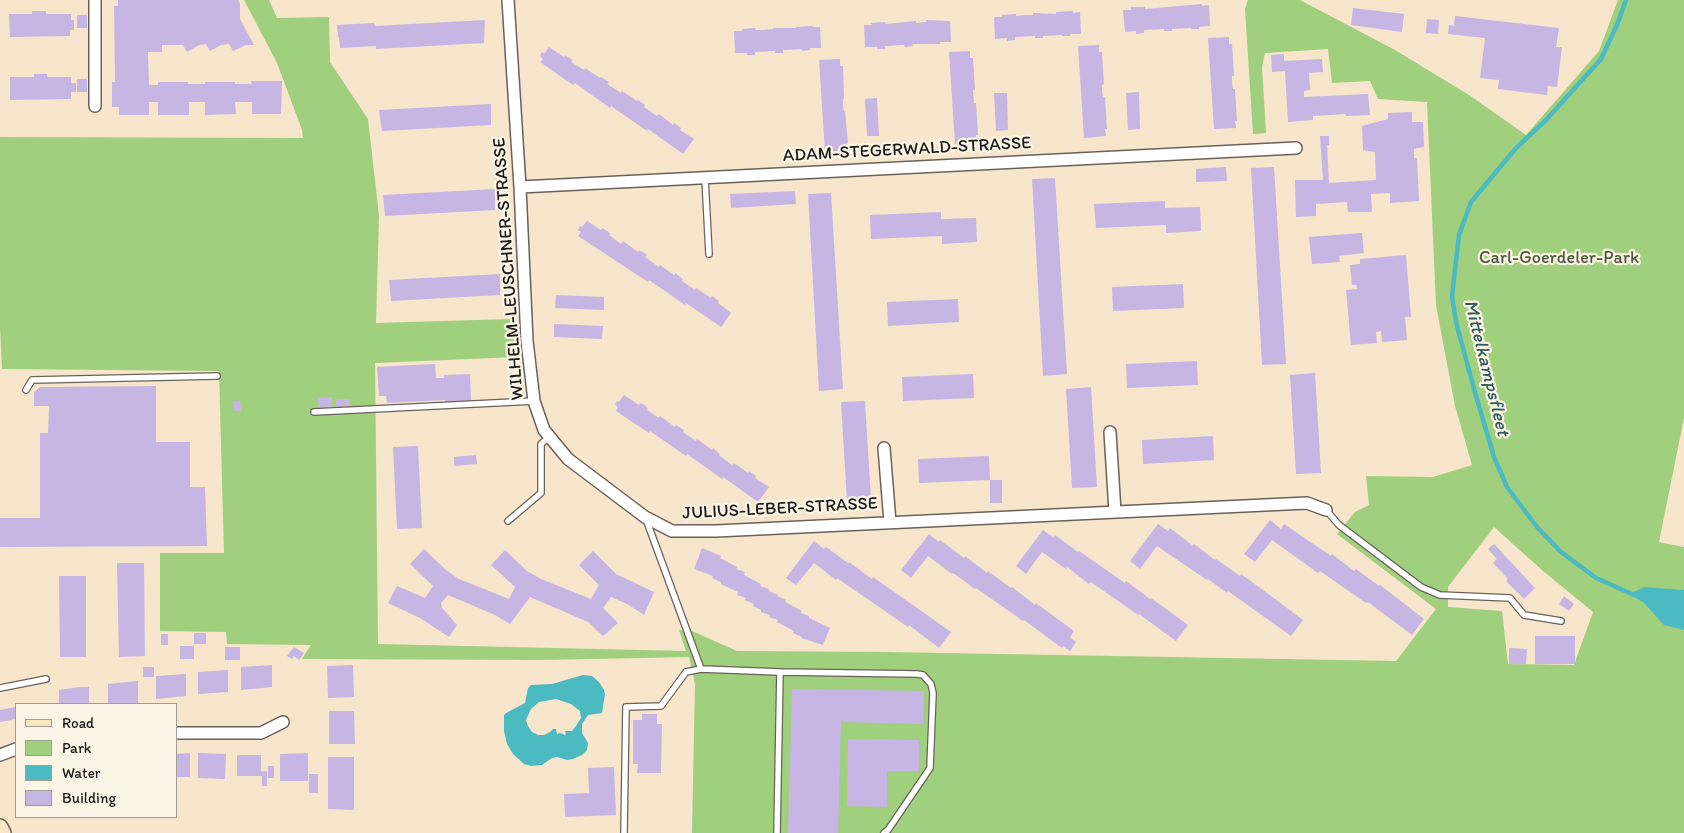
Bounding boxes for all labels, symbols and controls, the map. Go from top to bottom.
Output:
street label: ADAM-STEGERWALD-STRASSE [782,133,1032,167]
street label: WILHELM-LEUSCHNER-STRASSE [489,137,529,401]
park label: Carl-Goerdeler-Park [1479,247,1639,269]
water label: Mittelkampsfleet [1458,298,1514,438]
street label: JULIUS-LEBER-STRASSE [682,493,878,525]
legend [15,703,178,818]
text: Road [62,714,94,732]
text: Park [62,739,92,757]
text: Water [62,764,100,782]
text: Building [62,789,116,807]

